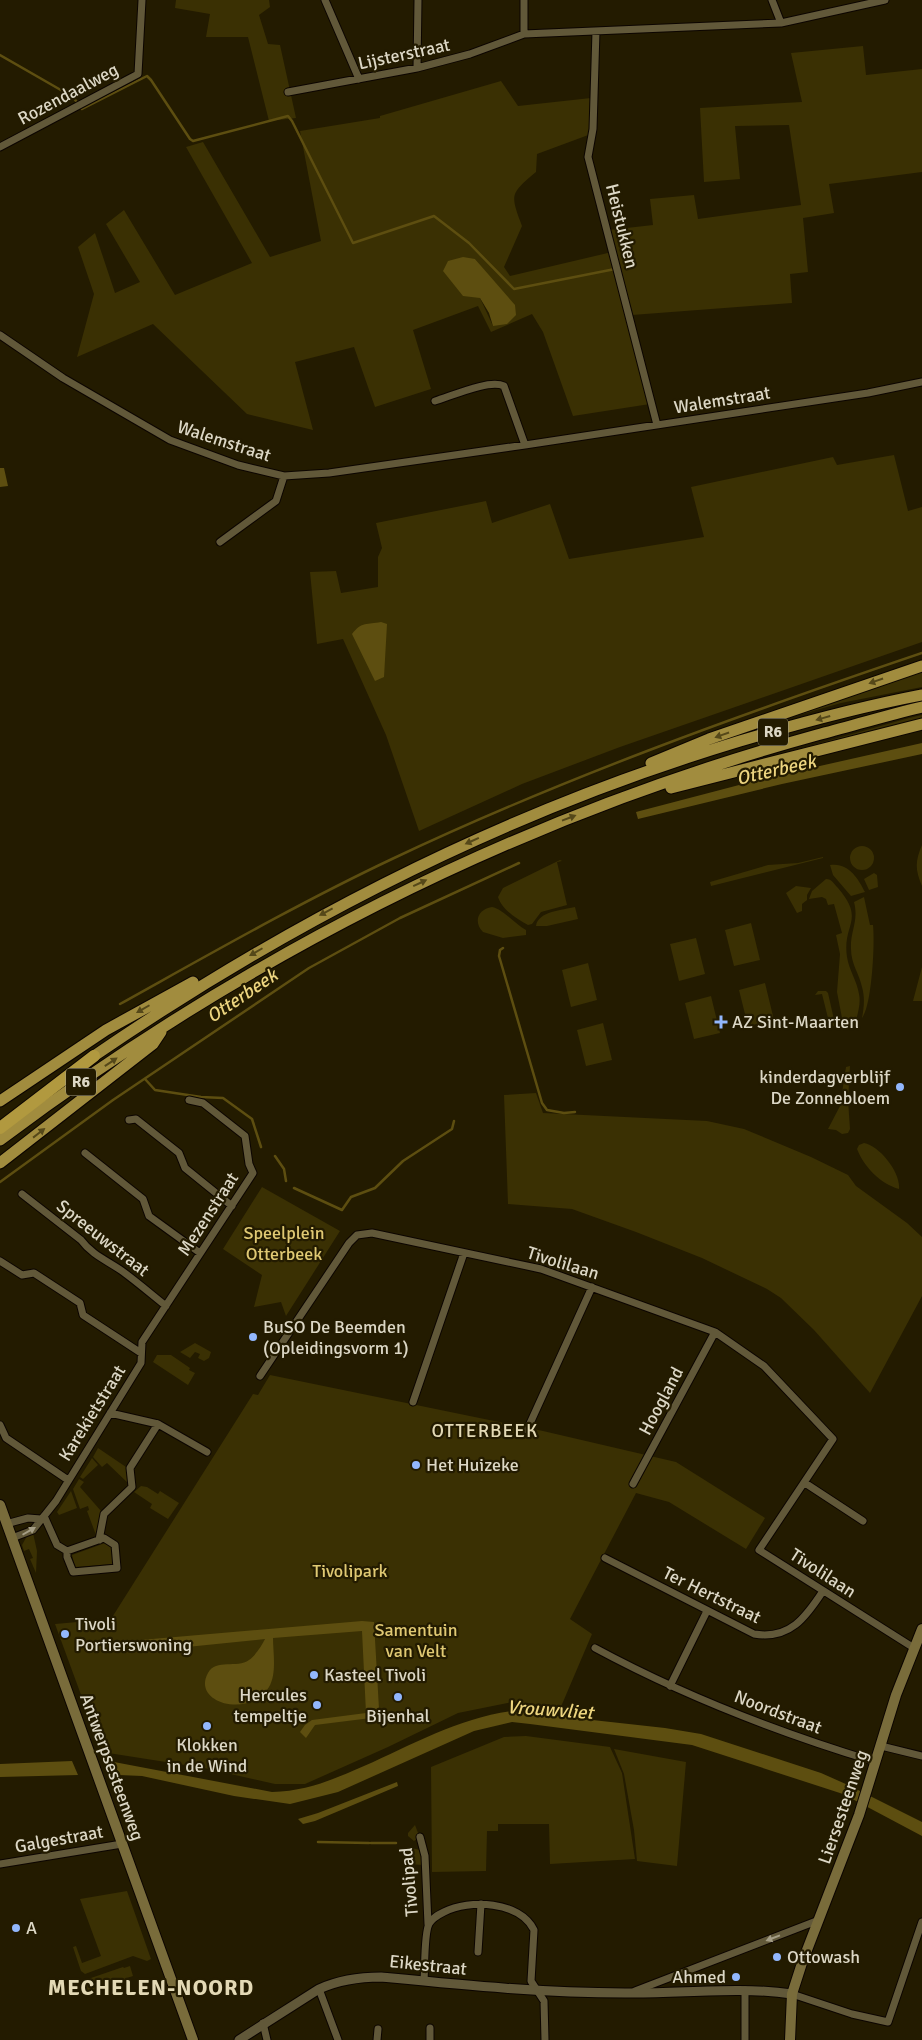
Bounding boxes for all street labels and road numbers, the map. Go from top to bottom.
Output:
street label: Lijsterstraat [356,34,452,74]
street label: Rozendaalweg [14,58,122,130]
street label: Heistukken [601,181,643,271]
street label: Walemstraat [672,382,772,418]
street label: Walemstraat [174,416,274,466]
road number: R6 [758,719,788,746]
road number: R6 [66,1068,96,1096]
street label: Mezenstraat [173,1168,243,1260]
street label: Spreeuwstraat [52,1195,154,1281]
street label: Tivolilaan [524,1242,602,1284]
street label: Karekietstraat [54,1361,130,1465]
street label: Hoogland [634,1363,688,1439]
street label: Tivolilaan [786,1544,860,1602]
street label: Ter Hertstraat [659,1562,765,1628]
street label: Noordstraat [731,1685,825,1739]
street label: Antwerpsesteenweg [75,1690,149,1844]
street label: Liersesteenweg [813,1747,873,1867]
street label: Galgestraat [13,1820,105,1858]
street label: Tivolipad [395,1847,423,1917]
street label: Eikestraat [388,1950,468,1980]

